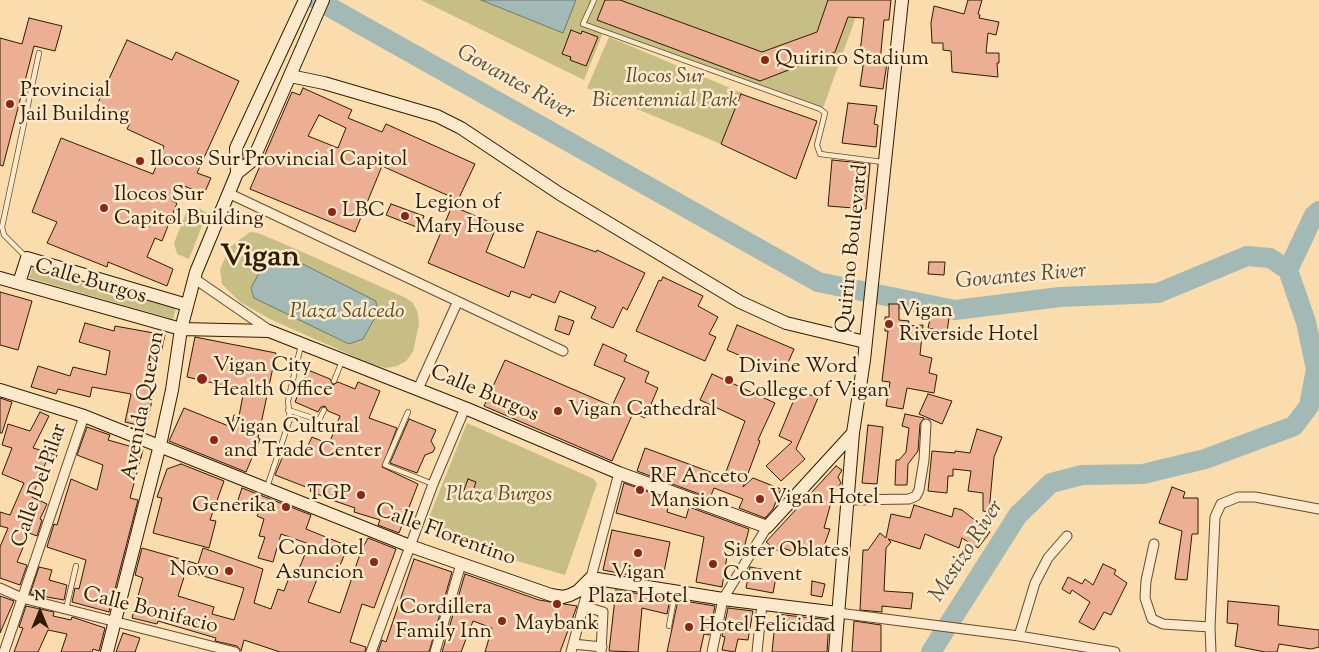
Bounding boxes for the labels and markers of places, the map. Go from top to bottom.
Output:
place label: Quirino Stadium [775,47,929,73]
marker: Quirino Stadium [759,54,771,66]
place label: Provincial Jail Building [20,79,129,129]
marker: Provincial Jail Building [4,98,16,110]
place label: Ilocos Sur Provincial Capitol [150,148,408,174]
marker: Ilocos Sur Provincial Capitol [134,155,146,167]
place label: Ilocos Sur Capitol Building [114,183,264,233]
place label: Legion of Mary House [415,191,525,241]
place label: LBC [342,199,385,225]
marker: Ilocos Sur Capitol Building [98,202,110,214]
marker: LBC [326,206,338,218]
marker: Legion of Mary House [399,210,411,222]
place label: Vigan Riverside Hotel [899,299,1039,349]
marker: Vigan Riverside Hotel [883,318,895,330]
place label: Vigan City Health Office [213,354,333,404]
place label: Divine Word College of Vigan [739,355,890,405]
marker: Vigan City Health Office [195,372,209,386]
marker: Divine Word College of Vigan [723,374,735,386]
place label: Vigan Cathedral [568,398,717,424]
marker: Vigan Cathedral [552,405,564,417]
place label: Vigan Cultural and Trade Center [224,415,381,465]
marker: Vigan Cultural and Trade Center [208,434,220,446]
place label: RF Anceto Mansion [650,465,748,515]
place label: TGP [307,482,351,508]
marker: RF Anceto Mansion [634,484,646,496]
place label: Vigan Hotel [770,486,879,512]
marker: TGP [355,489,367,501]
marker: Vigan Hotel [754,493,766,505]
place label: Generika [192,494,276,520]
marker: Generika [280,501,292,513]
place label: Condotel Asuncion [275,537,364,587]
place label: Sister Oblates Convent [723,539,849,589]
marker: Vigan Plaza Hotel [632,547,644,559]
marker: Condotel Asuncion [368,556,380,568]
place label: Novo [170,558,219,584]
marker: Sister Oblates Convent [707,558,719,570]
place label: Vigan Plaza Hotel [588,561,688,611]
marker: Novo [223,565,235,577]
place label: Cordillera Family Inn [395,596,492,646]
marker: Maybank [551,598,563,610]
place label: Maybank [515,612,599,638]
place label: Hotel Felicidad [699,614,835,640]
marker: Cordillera Family Inn [496,615,508,627]
marker: Hotel Felicidad [683,621,695,633]

